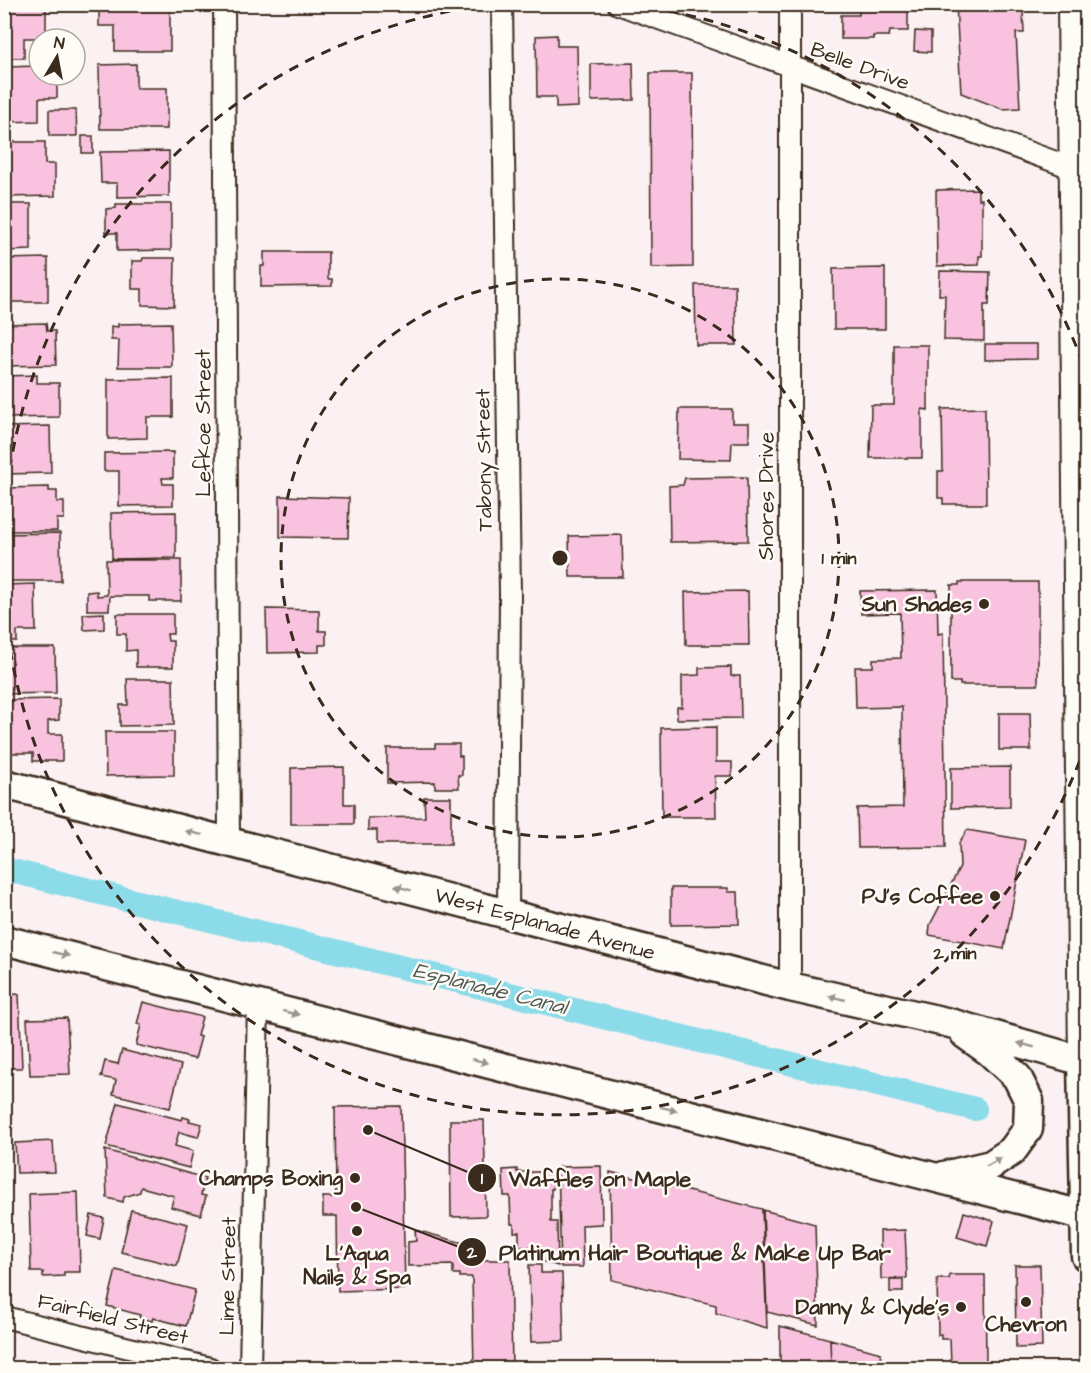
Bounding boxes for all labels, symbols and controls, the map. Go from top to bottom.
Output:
north arrow [27,27,87,87]
text: N [53,32,66,55]
street label: Belle Drive [806,35,914,97]
street label: Lefkoe Street [189,349,218,497]
street label: Tabony Street [468,388,502,532]
street label: Shores Drive [752,432,781,560]
text: 1 min [821,546,857,571]
centre of rings [550,548,570,568]
place label: Sun Shades [861,590,972,619]
marker: Sun Shades [977,597,991,611]
one-way arrow [185,828,203,837]
street label: West Esplanade Avenue [431,881,658,968]
one-way arrow [394,882,413,892]
place label: PJ's Coffee [862,882,984,911]
marker: PJ's Coffee [988,889,1002,903]
text: 2 min [932,941,977,966]
one-way arrow [52,950,70,960]
water label: Esplanade Canal [410,955,573,1024]
one-way arrow [827,993,846,1002]
one-way arrow [282,1008,300,1018]
one-way arrow [1017,1040,1035,1049]
one-way arrow [471,1056,489,1066]
one-way arrow [660,1104,678,1114]
one-way arrow [986,1157,1003,1167]
callout: Waffles on Maple [467,1158,703,1198]
place label: Champs Boxing [199,1164,343,1195]
text: Waffles on Maple [508,1164,691,1195]
text: 1 [481,1166,484,1191]
marker: Champs Boxing [348,1171,362,1185]
street label: Lime Street [212,1216,244,1336]
marker: L'Aqua Nails & Spa [350,1224,364,1238]
callout: Platinum Hair Boutique & Make Up Bar [457,1232,903,1272]
text: Platinum Hair Boutique & Make Up Bar [499,1238,892,1269]
place label: L'Aqua Nails & Spa [303,1239,411,1293]
text: 2 [466,1240,478,1265]
street label: Fairfield Street [35,1286,192,1352]
place label: Danny & Clyde's [796,1293,949,1325]
marker: Chevron [1019,1295,1033,1309]
marker: Danny & Clyde's [954,1300,968,1314]
place label: Chevron [985,1310,1067,1339]

